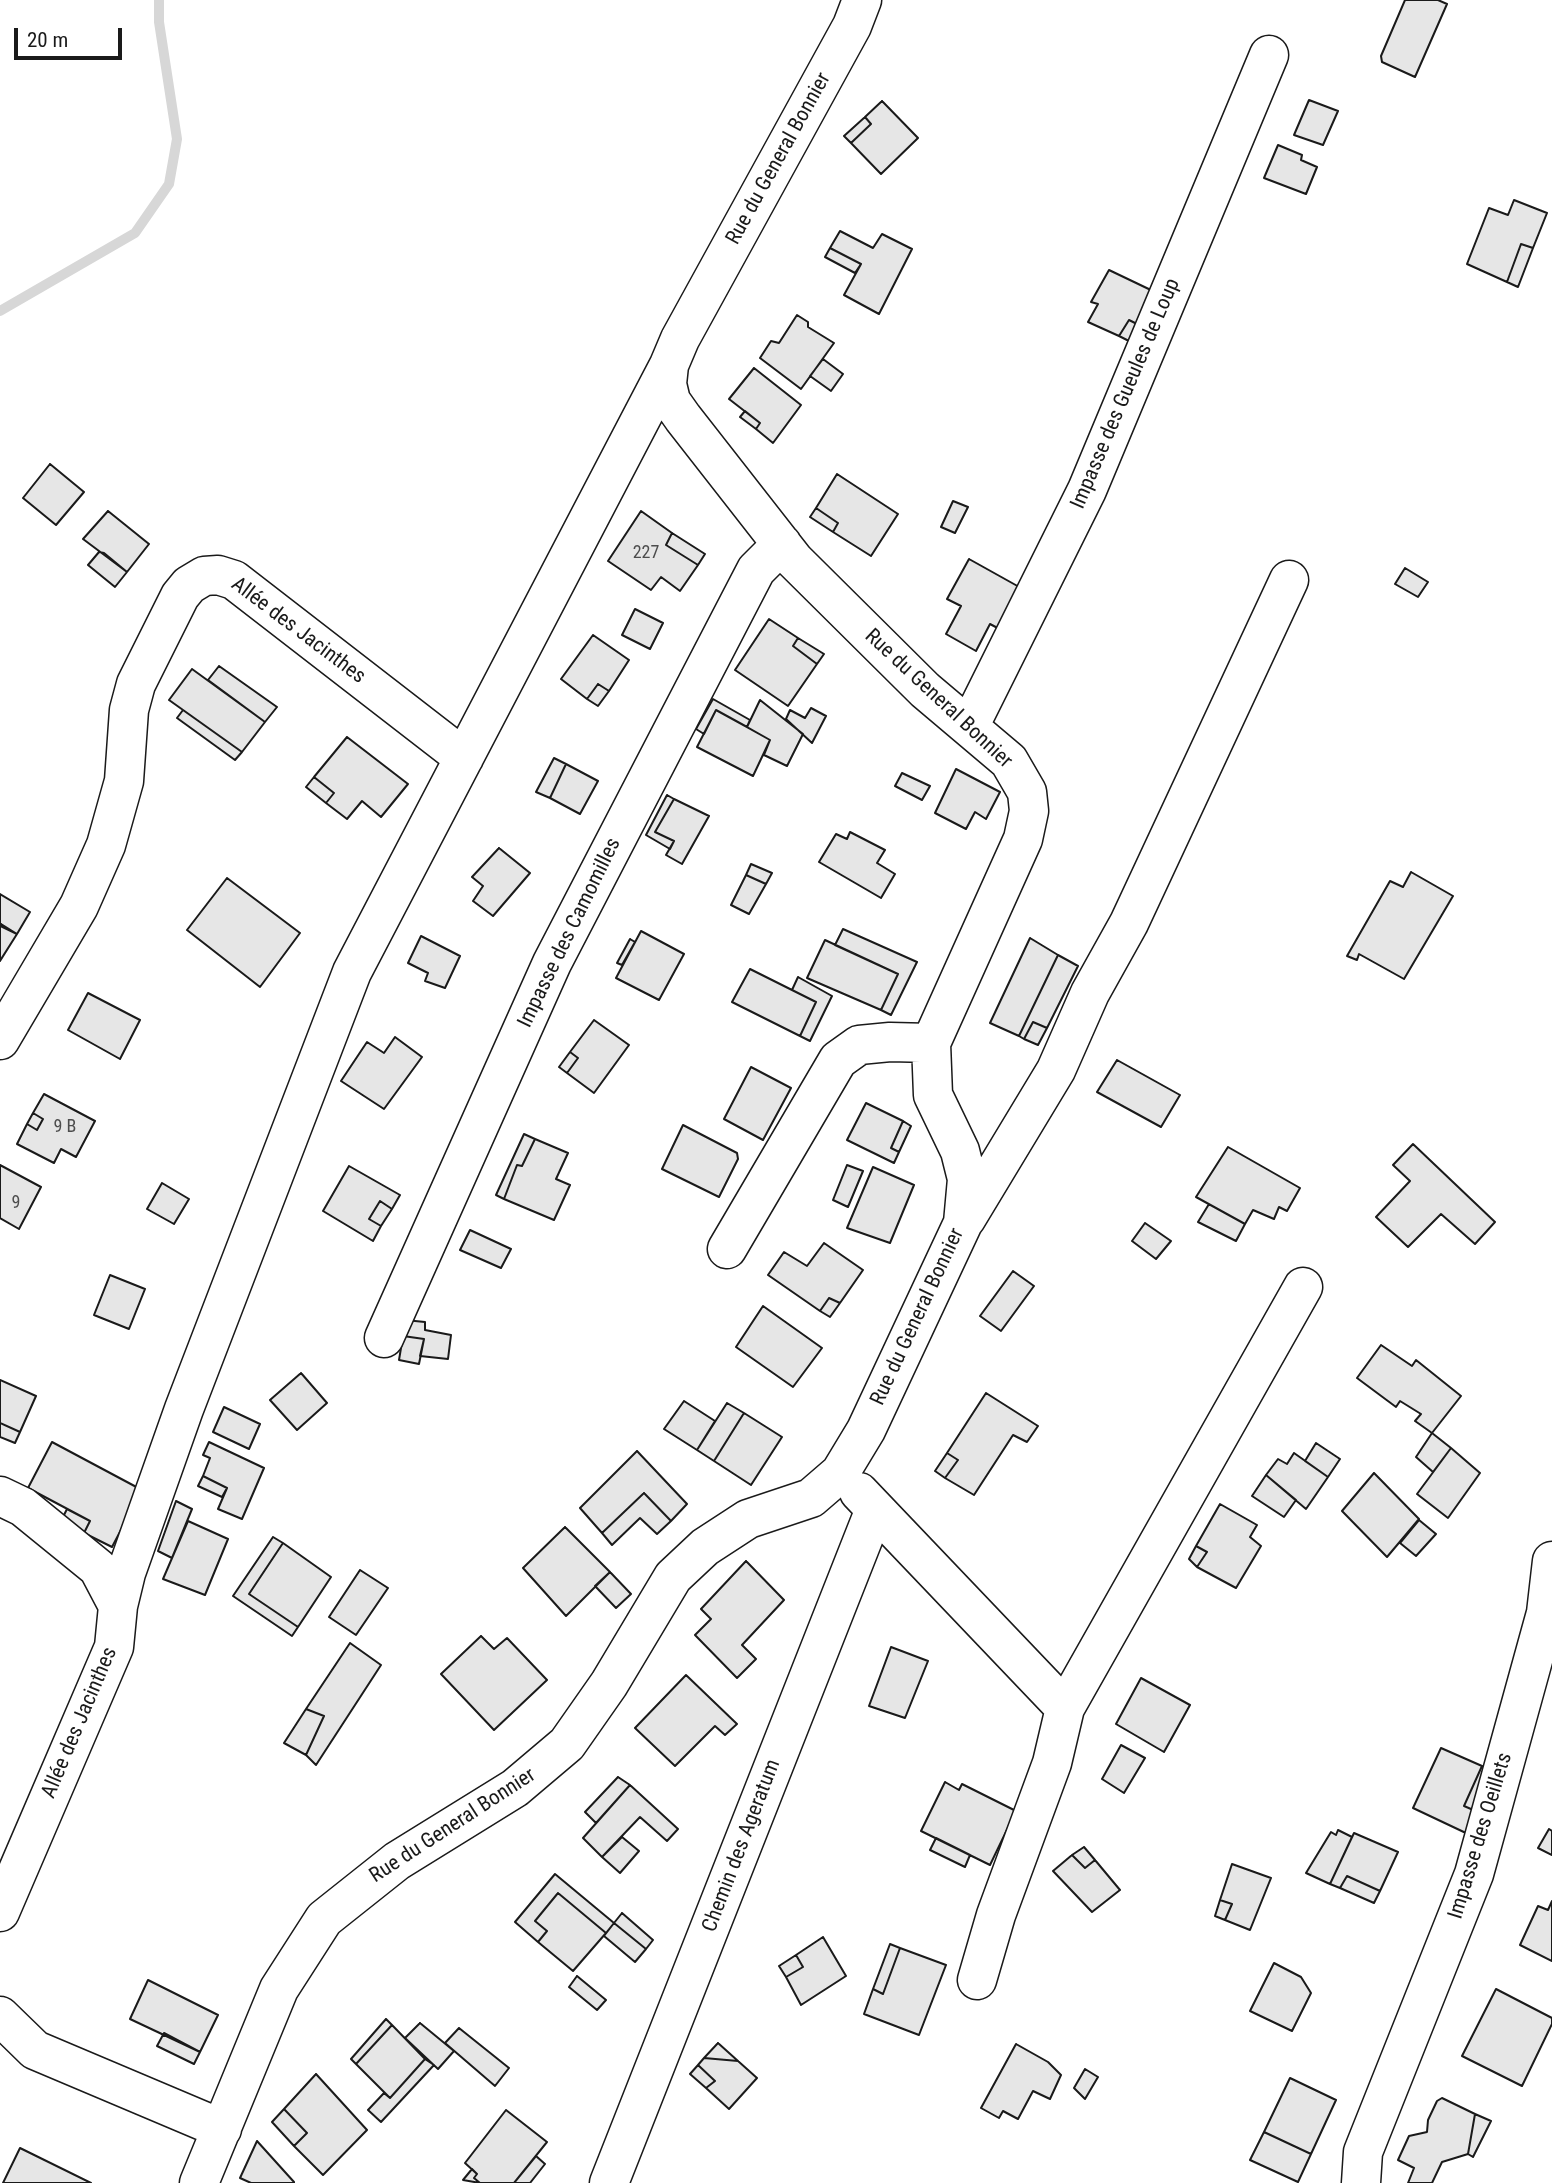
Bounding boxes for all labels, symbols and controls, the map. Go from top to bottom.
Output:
scale bar [18,14,126,58]
text: 20 m [27,28,68,52]
street label: Rue du General Bonnier [721,69,837,249]
street label: Impasse des Gueules de Loup [1066,275,1186,513]
house number: 227 [633,542,659,564]
street label: Allée des Jacinthes [226,572,370,690]
street label: Rue du General Bonnier [859,624,1017,774]
street label: Impasse des Camomilles [513,834,627,1032]
house number: 9 B [54,1116,76,1138]
house number: 9 [12,1192,20,1214]
street label: Rue du General Bonnier [866,1224,970,1410]
street label: Allée des Jacinthes [37,1644,123,1802]
street label: Impasse des Oeillets [1444,1750,1518,1922]
street label: Chemin des Ageratum [697,1756,787,1936]
street label: Rue du General Bonnier [365,1763,541,1889]

